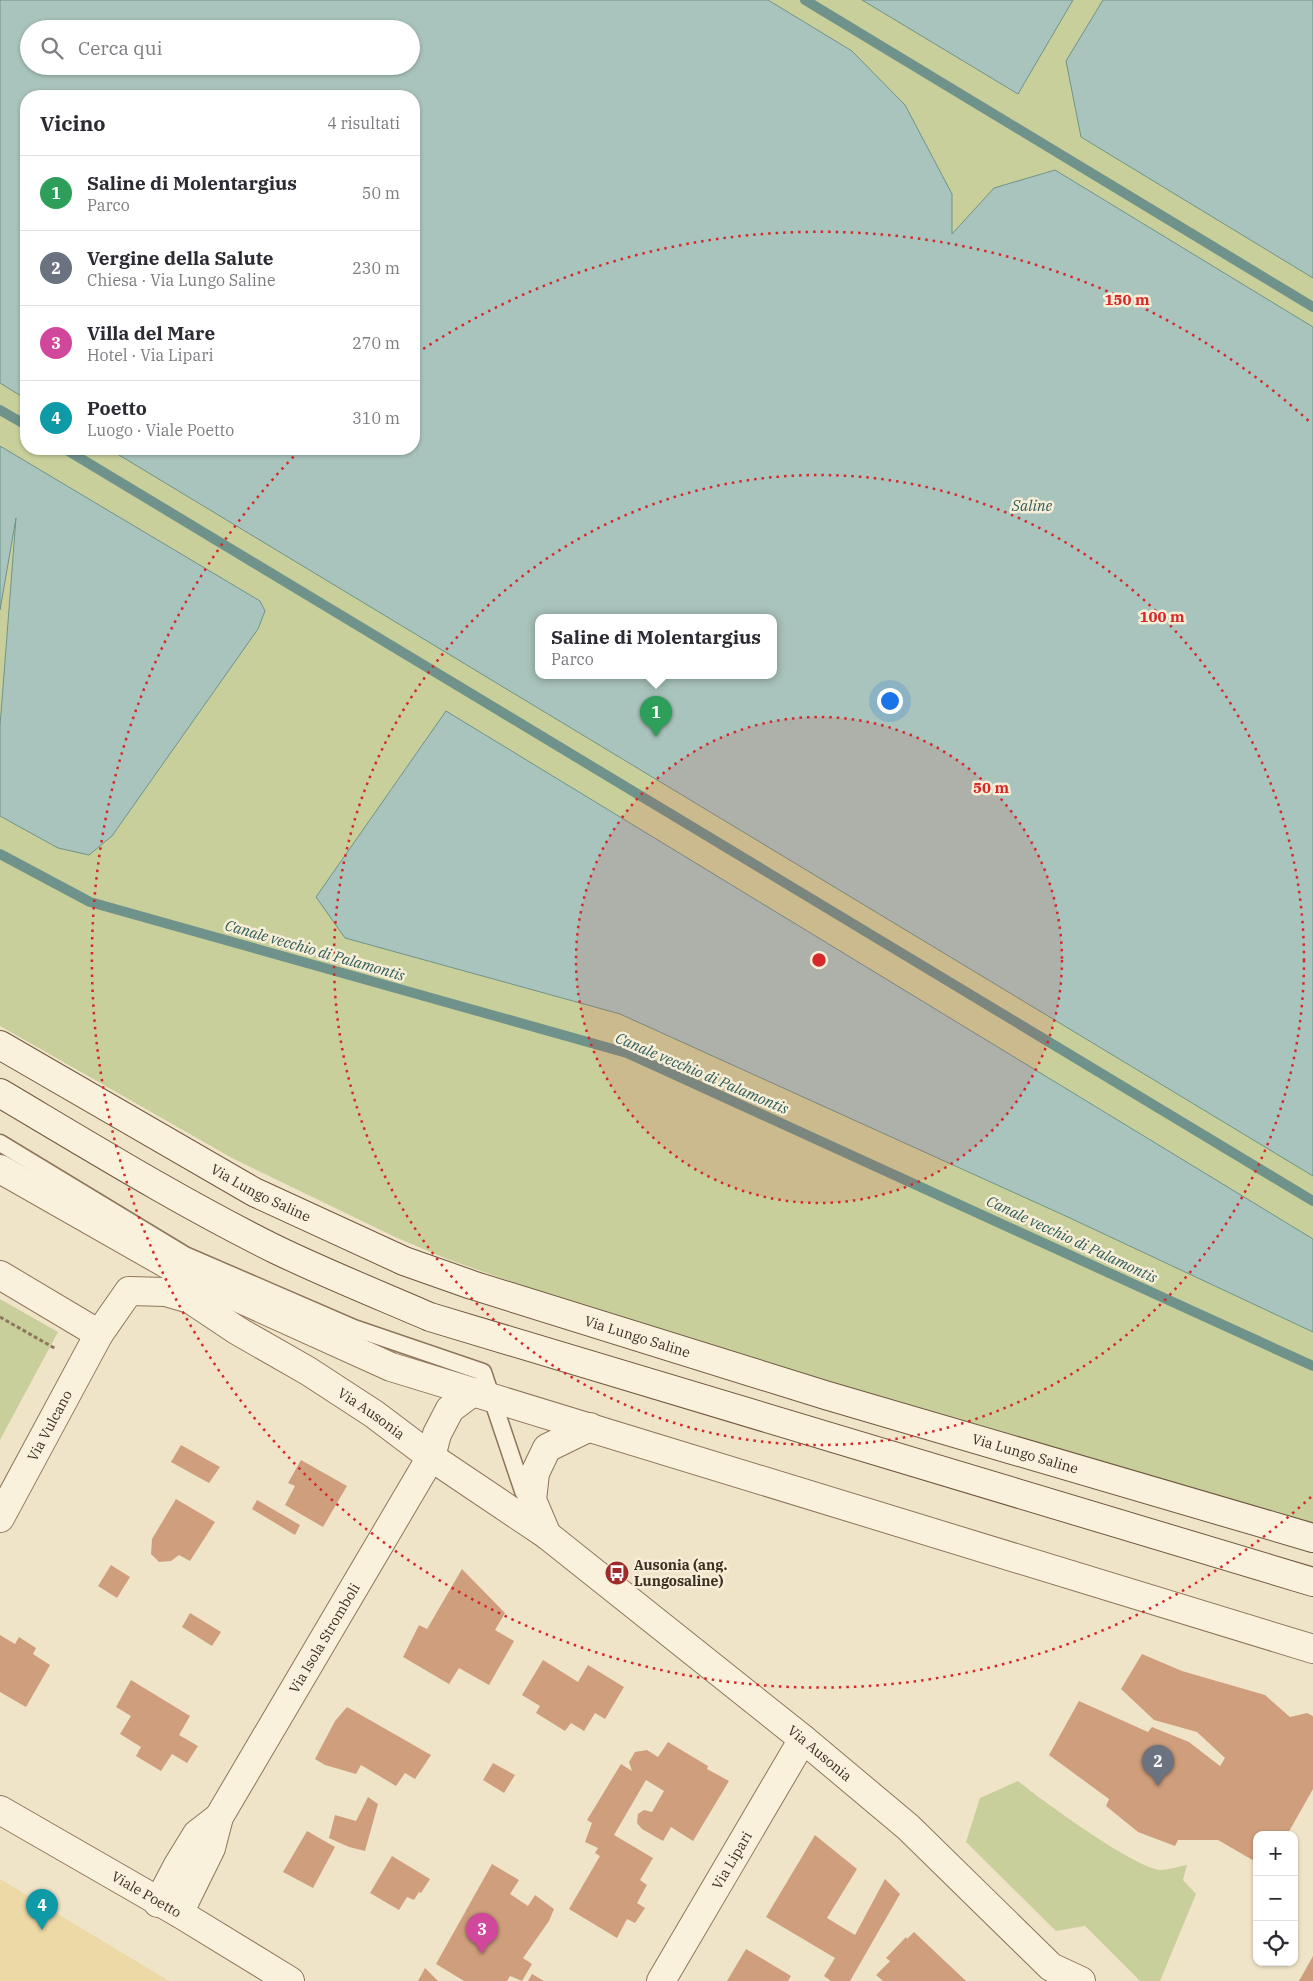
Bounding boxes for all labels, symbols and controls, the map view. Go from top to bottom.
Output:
search box [20,20,420,75]
icon: search [38,34,66,62]
text: Cerca qui [78,36,162,60]
text: Vicino [40,109,106,137]
text: 4 risultati [327,113,400,133]
text: Saline di Molentargius [87,171,297,195]
text: 1 [51,183,61,203]
text: 50 m [362,183,400,203]
text: Parco [87,195,130,215]
text: Vergine della Salute [87,246,274,270]
text: 2 [51,258,61,278]
text: 230 m [352,258,400,278]
text: Chiesa · Via Lungo Saline [87,270,276,290]
text: 150 m [1104,290,1150,309]
text: Villa del Mare [87,321,215,345]
text: 3 [51,333,61,353]
text: 270 m [352,333,400,353]
text: Hotel · Via Lipari [87,345,213,365]
text: Poetto [87,396,147,420]
text: 4 [51,408,61,428]
text: 310 m [352,408,400,428]
text: Luogo · Viale Poetto [87,420,234,440]
water label: Saline [1011,496,1052,515]
text: 100 m [1139,607,1185,626]
popup [535,614,777,679]
text: Saline di Molentargius [551,625,761,649]
text: Parco [551,649,594,669]
your location [877,688,903,714]
pin: 1 [640,696,672,737]
text: 50 m [973,778,1009,797]
water label: Canale vecchio di Palamontis [223,915,407,985]
centre of rings [810,951,828,969]
water label: Canale vecchio di Palamontis [613,1028,792,1118]
street label: Via Lungo Saline [208,1160,314,1226]
water label: Canale vecchio di Palamontis [984,1191,1161,1287]
street label: Via Lungo Saline [582,1312,693,1361]
street label: Via Ausonia [334,1384,409,1443]
street label: Via Vulcano [23,1387,76,1464]
street label: Via Lungo Saline [970,1430,1080,1478]
place label: Ausonia (ang. Lungosaline) [634,1556,728,1590]
bus stop icon: Ausonia (ang. Lungosaline) [604,1560,630,1586]
street label: Via Isola Stromboli [285,1580,364,1696]
street label: Via Ausonia [784,1721,856,1785]
pin: 2 [1142,1745,1174,1786]
street label: Via Lipari [708,1828,756,1892]
map controls [1253,1831,1298,1966]
button: + [1253,1831,1298,1876]
street label: Viale Poetto [108,1867,185,1922]
button: − [1253,1876,1298,1921]
pin: 4 [26,1889,58,1930]
pin: 3 [466,1913,498,1954]
button: locate [1253,1921,1298,1966]

